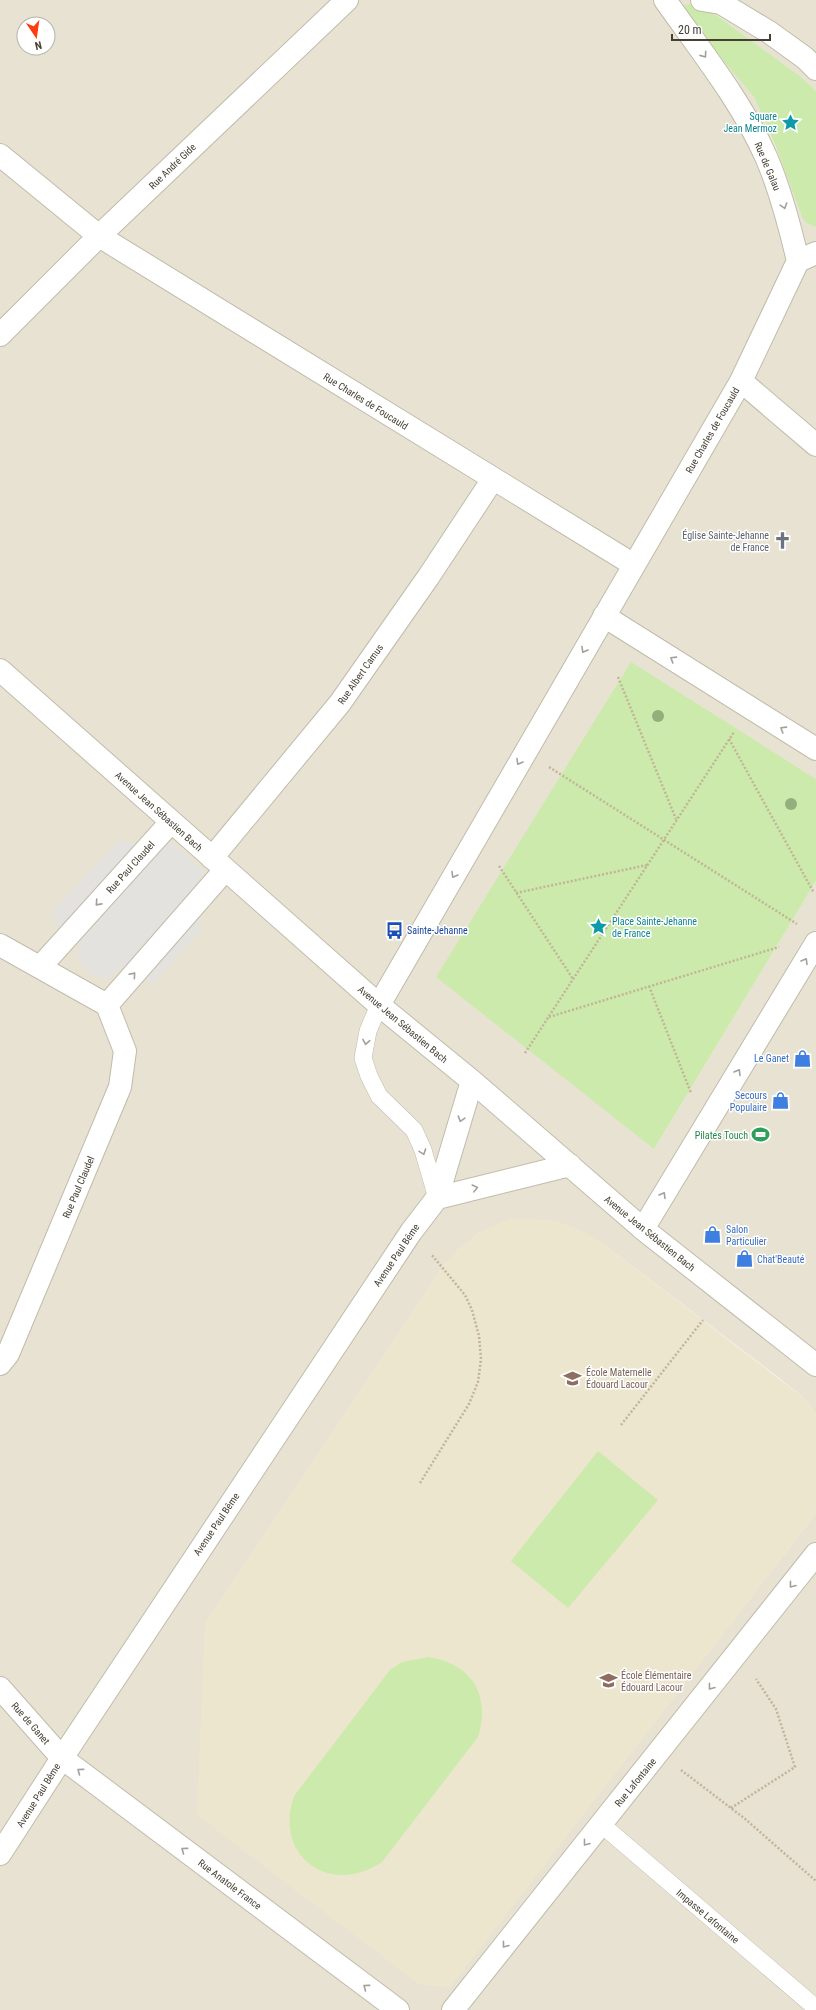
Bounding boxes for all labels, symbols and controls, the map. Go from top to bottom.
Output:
north arrow [16,16,56,56]
scale bar [672,16,770,42]
text: 20 m [678,23,702,37]
text: N [33,38,43,52]
one-way arrow [699,51,707,58]
place label: Square Jean Mermoz [723,111,777,134]
place icon: Square Jean Mermoz [780,112,800,132]
street label: Rue de Galau [752,140,783,192]
street label: Rue André Gide [147,141,198,191]
one-way arrow [779,202,788,209]
street label: Rue Charles de Foucauld [322,371,410,432]
street label: Rue Charles de Foucauld [683,385,742,475]
place label: Église Sainte-Jehanne de France [682,529,769,553]
church icon: Église Sainte-Jehanne de France [772,531,792,551]
street label: Rue Albert Camus [336,642,385,706]
one-way arrow [582,646,589,653]
one-way arrow [670,657,677,664]
one-way arrow [780,726,787,733]
one-way arrow [516,758,523,765]
street label: Avenue Jean Sébastien Bach [113,769,205,854]
street label: Rue Paul Claudel [104,839,157,896]
one-way arrow [451,871,458,878]
one-way arrow [95,898,103,906]
place label: Place Sainte-Jehanne de France [612,916,697,939]
place icon: Place Sainte-Jehanne de France [589,917,609,937]
bus stop icon: Sainte-Jehanne [384,920,404,940]
place label: Sainte-Jehanne [407,925,468,936]
one-way arrow [801,958,808,965]
one-way arrow [128,973,135,980]
street label: Avenue Jean Sébastien Bach [356,984,450,1065]
one-way arrow [362,1039,371,1045]
shop icon: Le Ganet [792,1048,812,1068]
place label: Le Ganet [754,1053,789,1064]
one-way arrow [733,1069,741,1076]
place label: Secours Populaire [730,1090,767,1113]
shop icon: Secours Populaire [770,1091,790,1111]
one-way arrow [457,1115,466,1122]
sports icon: Pilates Touch [751,1125,771,1145]
place label: Pilates Touch [695,1130,748,1141]
one-way arrow [419,1148,427,1155]
street label: Rue Paul Claudel [60,1155,96,1220]
one-way arrow [472,1185,478,1193]
one-way arrow [659,1192,666,1199]
street label: Avenue Jean Sébastien Bach [602,1193,697,1273]
street label: Avenue Paul Bême [371,1222,422,1289]
place label: Salon Particulier [726,1224,767,1247]
shop icon: Salon Particulier [703,1225,723,1245]
shop icon: Chat'Beauté [734,1249,754,1269]
place label: Chat'Beauté [757,1254,805,1265]
place label: École Maternelle Édouard Lacour [586,1366,652,1390]
school or university icon: École Maternelle Édouard Lacour [563,1368,583,1388]
street label: Avenue Paul Bême [191,1491,242,1558]
one-way arrow [789,1580,796,1587]
place label: École Élémentaire Édouard Lacour [621,1669,692,1693]
school or university icon: École Élémentaire Édouard Lacour [598,1671,618,1691]
one-way arrow [708,1682,715,1689]
street label: Rue de Ganet [9,1700,52,1747]
street label: Rue Lafontaine [612,1756,659,1809]
street label: Avenue Paul Bême [14,1761,63,1829]
one-way arrow [78,1769,85,1776]
one-way arrow [584,1838,591,1845]
one-way arrow [182,1847,189,1854]
street label: Rue Anatole France [196,1857,264,1912]
street label: Impasse Lafontaine [674,1887,741,1946]
one-way arrow [503,1940,510,1947]
one-way arrow [364,1984,371,1991]

